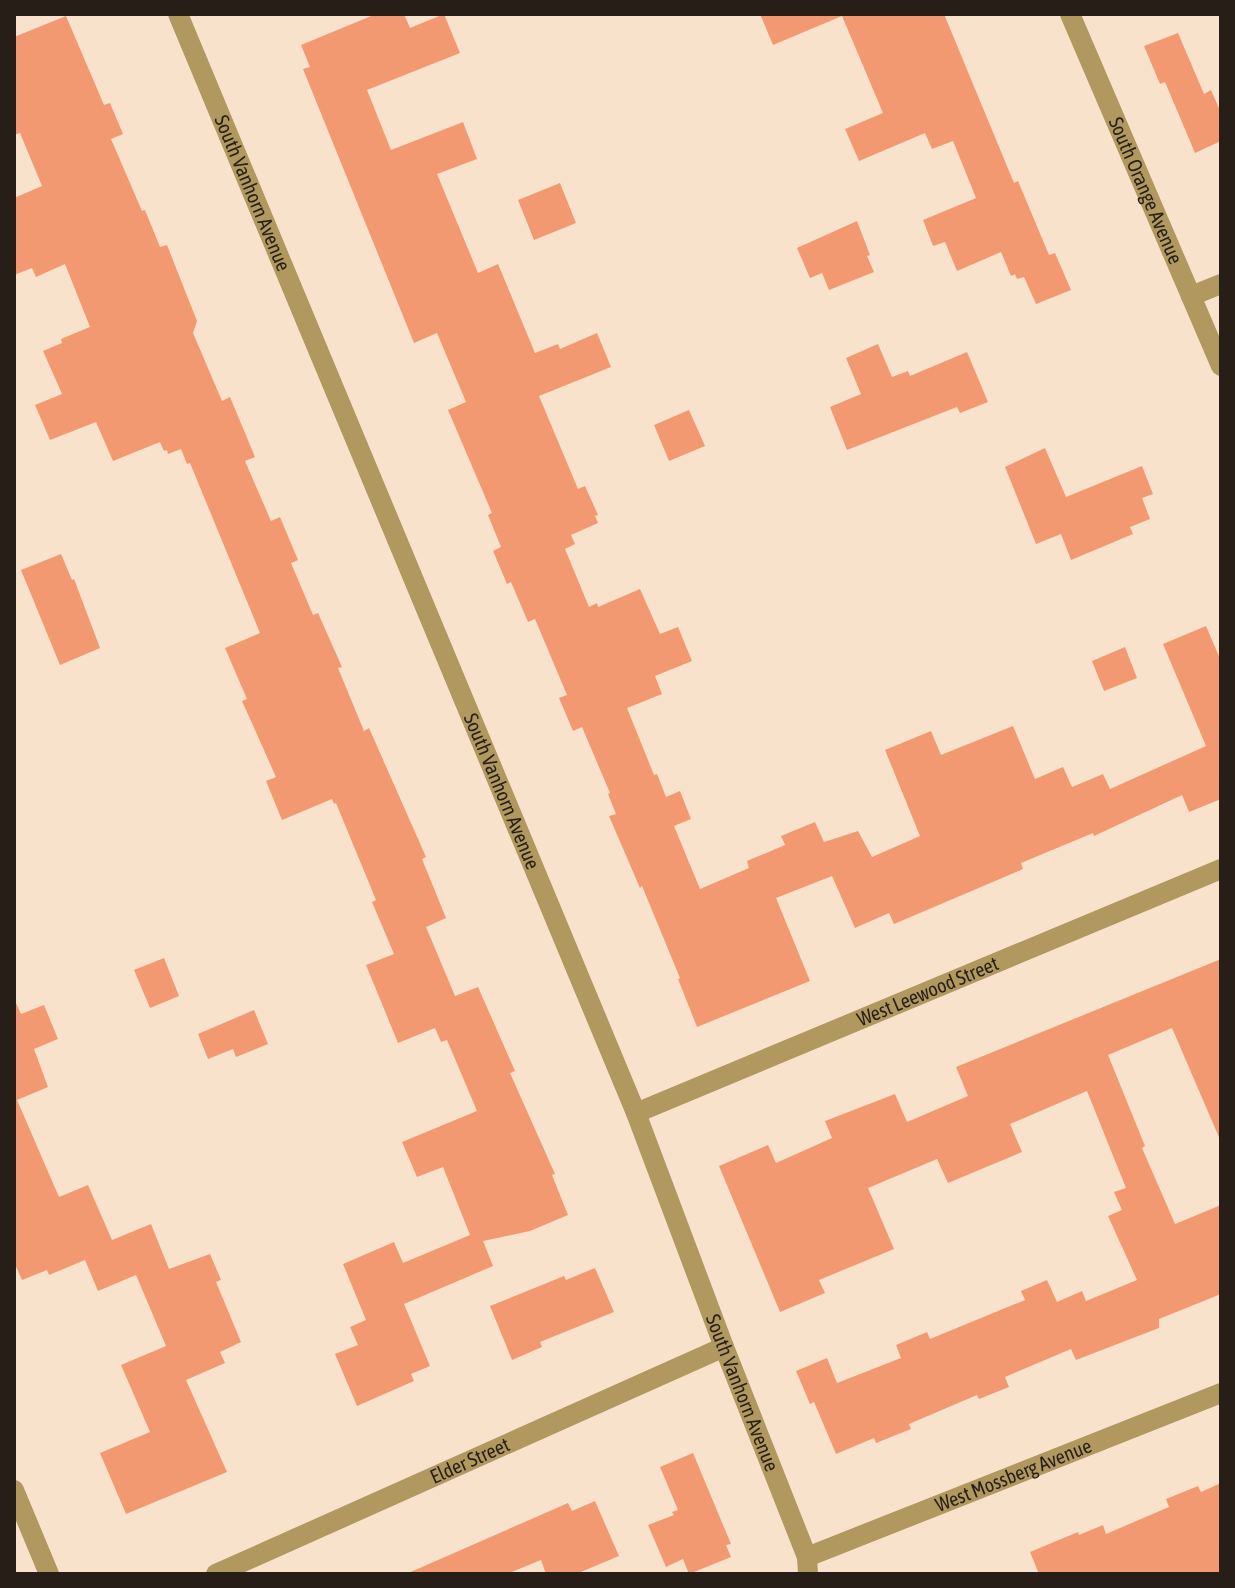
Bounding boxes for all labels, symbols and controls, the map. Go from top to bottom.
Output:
street label: South Vanhorn Avenue [210,111,296,274]
street label: South Orange Avenue [1105,113,1188,267]
street label: South Vanhorn Avenue [460,710,545,872]
street label: West Leewood Street [853,951,1002,1031]
street label: South Vanhorn Avenue [702,1311,784,1475]
street label: Elder Street [426,1432,513,1488]
street label: West Mossberg Avenue [932,1433,1095,1516]

